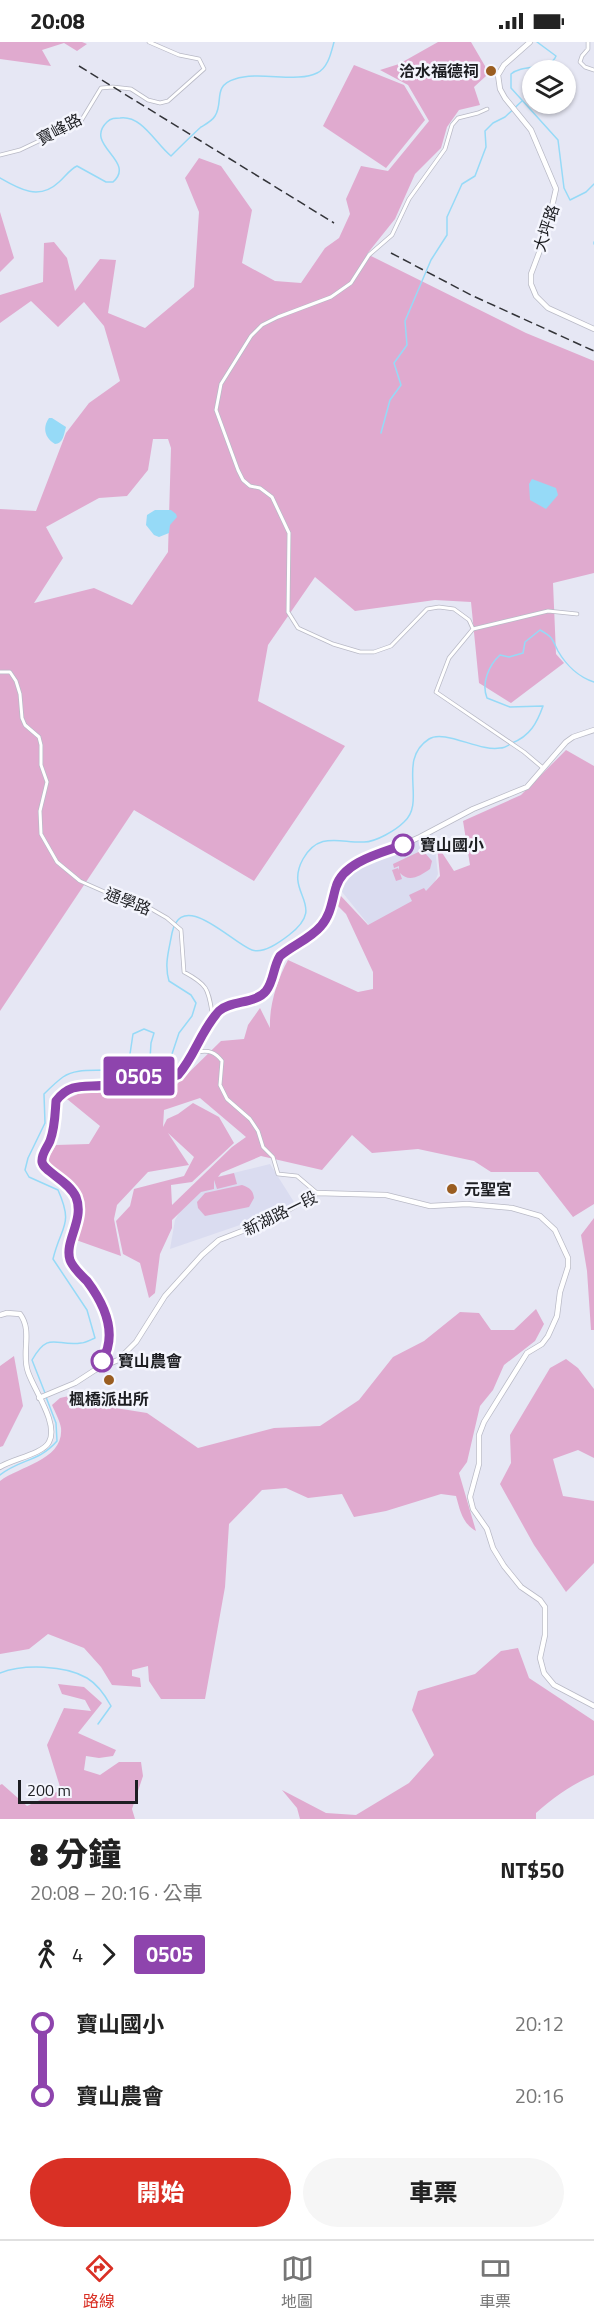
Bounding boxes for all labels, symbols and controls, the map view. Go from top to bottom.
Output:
text: 20:08 [30,4,85,38]
place label: 洽水福德祠 [399,59,479,83]
map controls [522,60,576,114]
button: layers [522,60,576,114]
marker: 洽水福德祠 [484,64,498,78]
street label: 寶峰路 [32,107,86,151]
street label: 大坪路 [527,201,565,255]
place label: 寶山國小 [420,833,484,857]
marker: 寶山國小 [392,834,414,856]
street label: 通學路 [101,881,155,921]
line badge: 0505 [97,1056,181,1096]
text: 0505 [115,1060,163,1092]
place label: 元聖宮 [464,1177,512,1201]
marker: 元聖宮 [445,1182,459,1196]
street label: 新湖路一段 [239,1185,321,1241]
place label: 寶山農會 [118,1349,182,1373]
marker: 寶山農會 [91,1350,113,1372]
marker: 楓橋派出所 [102,1373,116,1387]
place label: 楓橋派出所 [69,1387,149,1411]
scale bar [18,1777,138,1804]
text: 200 m [27,1778,71,1802]
text: 8 分鐘 [30,1829,121,1879]
text: NT$50 [500,1853,564,1887]
text: 20:08 – 20:16 · 公車 [30,1877,203,1908]
icon: walk [30,1938,63,1971]
icon: forward [92,1938,125,1971]
text: 0505 [146,1938,193,1970]
text: 4 [72,1939,83,1970]
text: 寶山國小 [76,2007,164,2041]
text: 20:12 [515,2008,564,2039]
text: 寶山農會 [76,2079,164,2113]
text: 20:16 [515,2080,564,2111]
button: 開始 [30,2158,291,2227]
button: 車票 [303,2158,564,2227]
tab: 路線 [83,2252,116,2313]
tab: 地圖 [281,2252,314,2313]
tab: 車票 [479,2252,512,2313]

